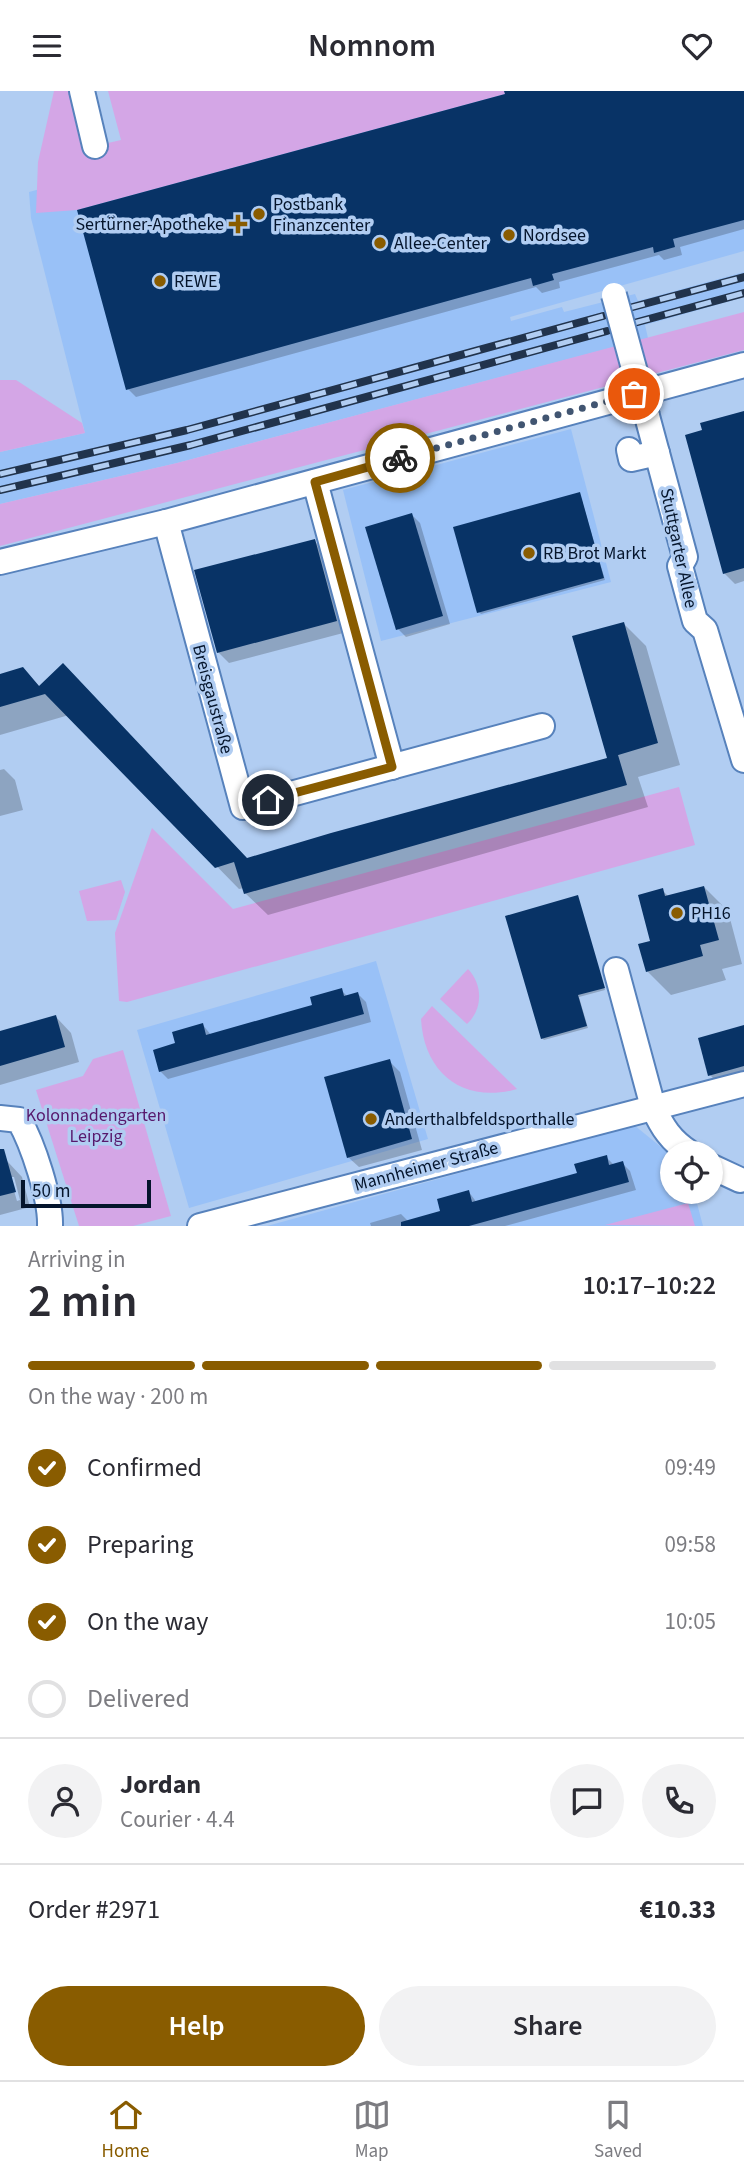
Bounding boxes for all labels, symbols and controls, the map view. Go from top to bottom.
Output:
text: Nomnom [308,23,436,69]
icon: menu [28,27,66,65]
icon: heart [678,27,716,65]
place label: Postbank Finanzcenter [273,192,371,238]
marker: Postbank Finanzcenter [251,206,267,222]
place label: Sertürner-Apotheke [75,212,224,237]
marker: Sertürner-Apotheke [230,216,246,232]
place label: Nordsee [523,223,586,248]
marker: Nordsee [501,227,517,243]
place label: Allee-Center [394,231,487,256]
marker: Allee-Center [372,235,388,251]
place label: REWE [174,269,217,294]
marker: REWE [152,273,168,289]
pin [604,364,664,424]
icon: bag [615,375,653,413]
courier [365,423,435,493]
icon: bike [381,439,419,477]
street label: Stuttgarter Allee [654,486,703,611]
place label: RB Brot Markt [543,541,646,566]
marker: RB Brot Markt [521,545,537,561]
street label: Breisgaustraße [186,641,239,757]
pin [238,770,298,830]
icon: home [249,781,287,819]
place label: PH16 [691,901,731,926]
marker: PH16 [669,905,685,921]
park label: Kolonnadengarten Leipzig [26,1103,166,1149]
place label: Anderthalbfeldsporthalle [385,1107,574,1132]
marker: Anderthalbfeldsporthalle [363,1111,379,1127]
street label: Mannheimer Straße [351,1135,501,1198]
map controls [660,1141,723,1204]
button: locate [660,1141,723,1204]
scale bar [21,1177,150,1209]
text: 50 m [32,1178,70,1205]
text: Arriving in [28,1243,126,1276]
text: 10:17–10:22 [583,1267,716,1304]
text: 2 min [28,1269,137,1334]
text: On the way · 200 m [28,1380,208,1413]
icon: check [28,1449,66,1487]
text: Confirmed [87,1449,202,1486]
text: 09:49 [665,1451,716,1484]
icon: check [28,1526,66,1564]
text: Preparing [87,1526,193,1563]
text: 09:58 [665,1528,716,1561]
icon: check [28,1603,66,1641]
text: On the way [87,1603,208,1640]
text: 10:05 [665,1605,716,1638]
text: Delivered [87,1680,190,1717]
button: person [28,1764,102,1838]
button: chat [550,1764,624,1838]
button: phone [642,1764,716,1838]
text: Jordan [120,1766,201,1803]
text: Courier · 4.4 [120,1803,235,1836]
text: Order #2971 [28,1891,160,1928]
text: €10.33 [640,1891,716,1928]
button: Help [28,1986,365,2066]
button: Share [379,1986,716,2066]
tab: Home [102,2096,149,2165]
tab: Map [353,2096,391,2165]
tab: Saved [594,2096,642,2165]

